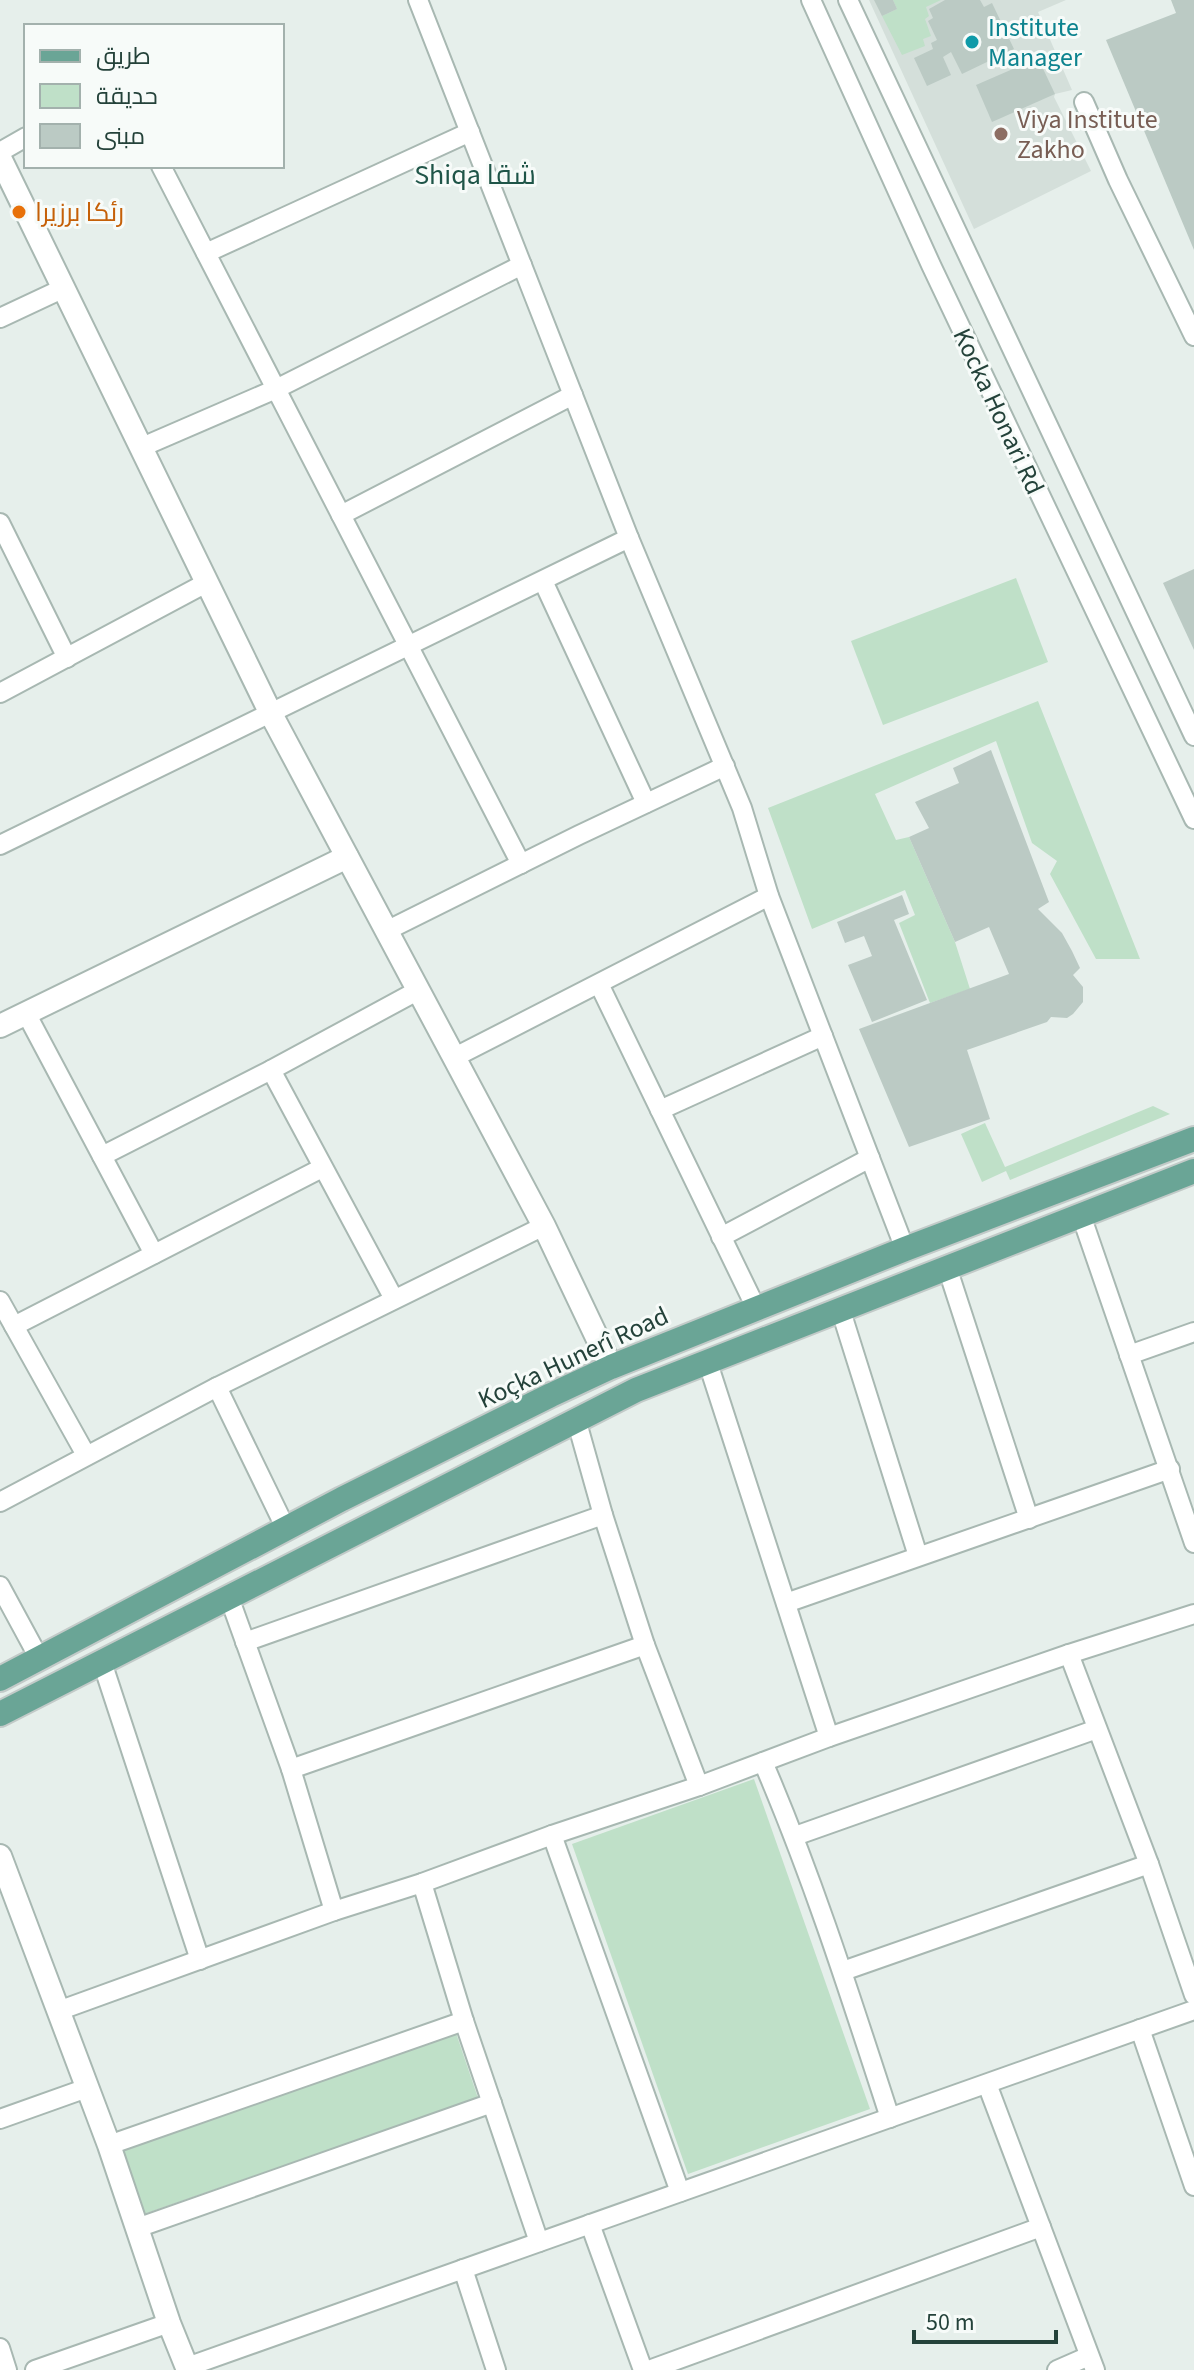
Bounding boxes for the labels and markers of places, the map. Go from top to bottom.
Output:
place label: Institute Manager [988,9,1083,76]
marker: Institute Manager [963,33,981,51]
place label: Viya Institute Zakho [1017,101,1158,168]
marker: Viya Institute Zakho [992,125,1010,143]
place label: رئكا برزيرا [35,194,124,231]
marker: رئكا برزيرا [10,203,28,221]

